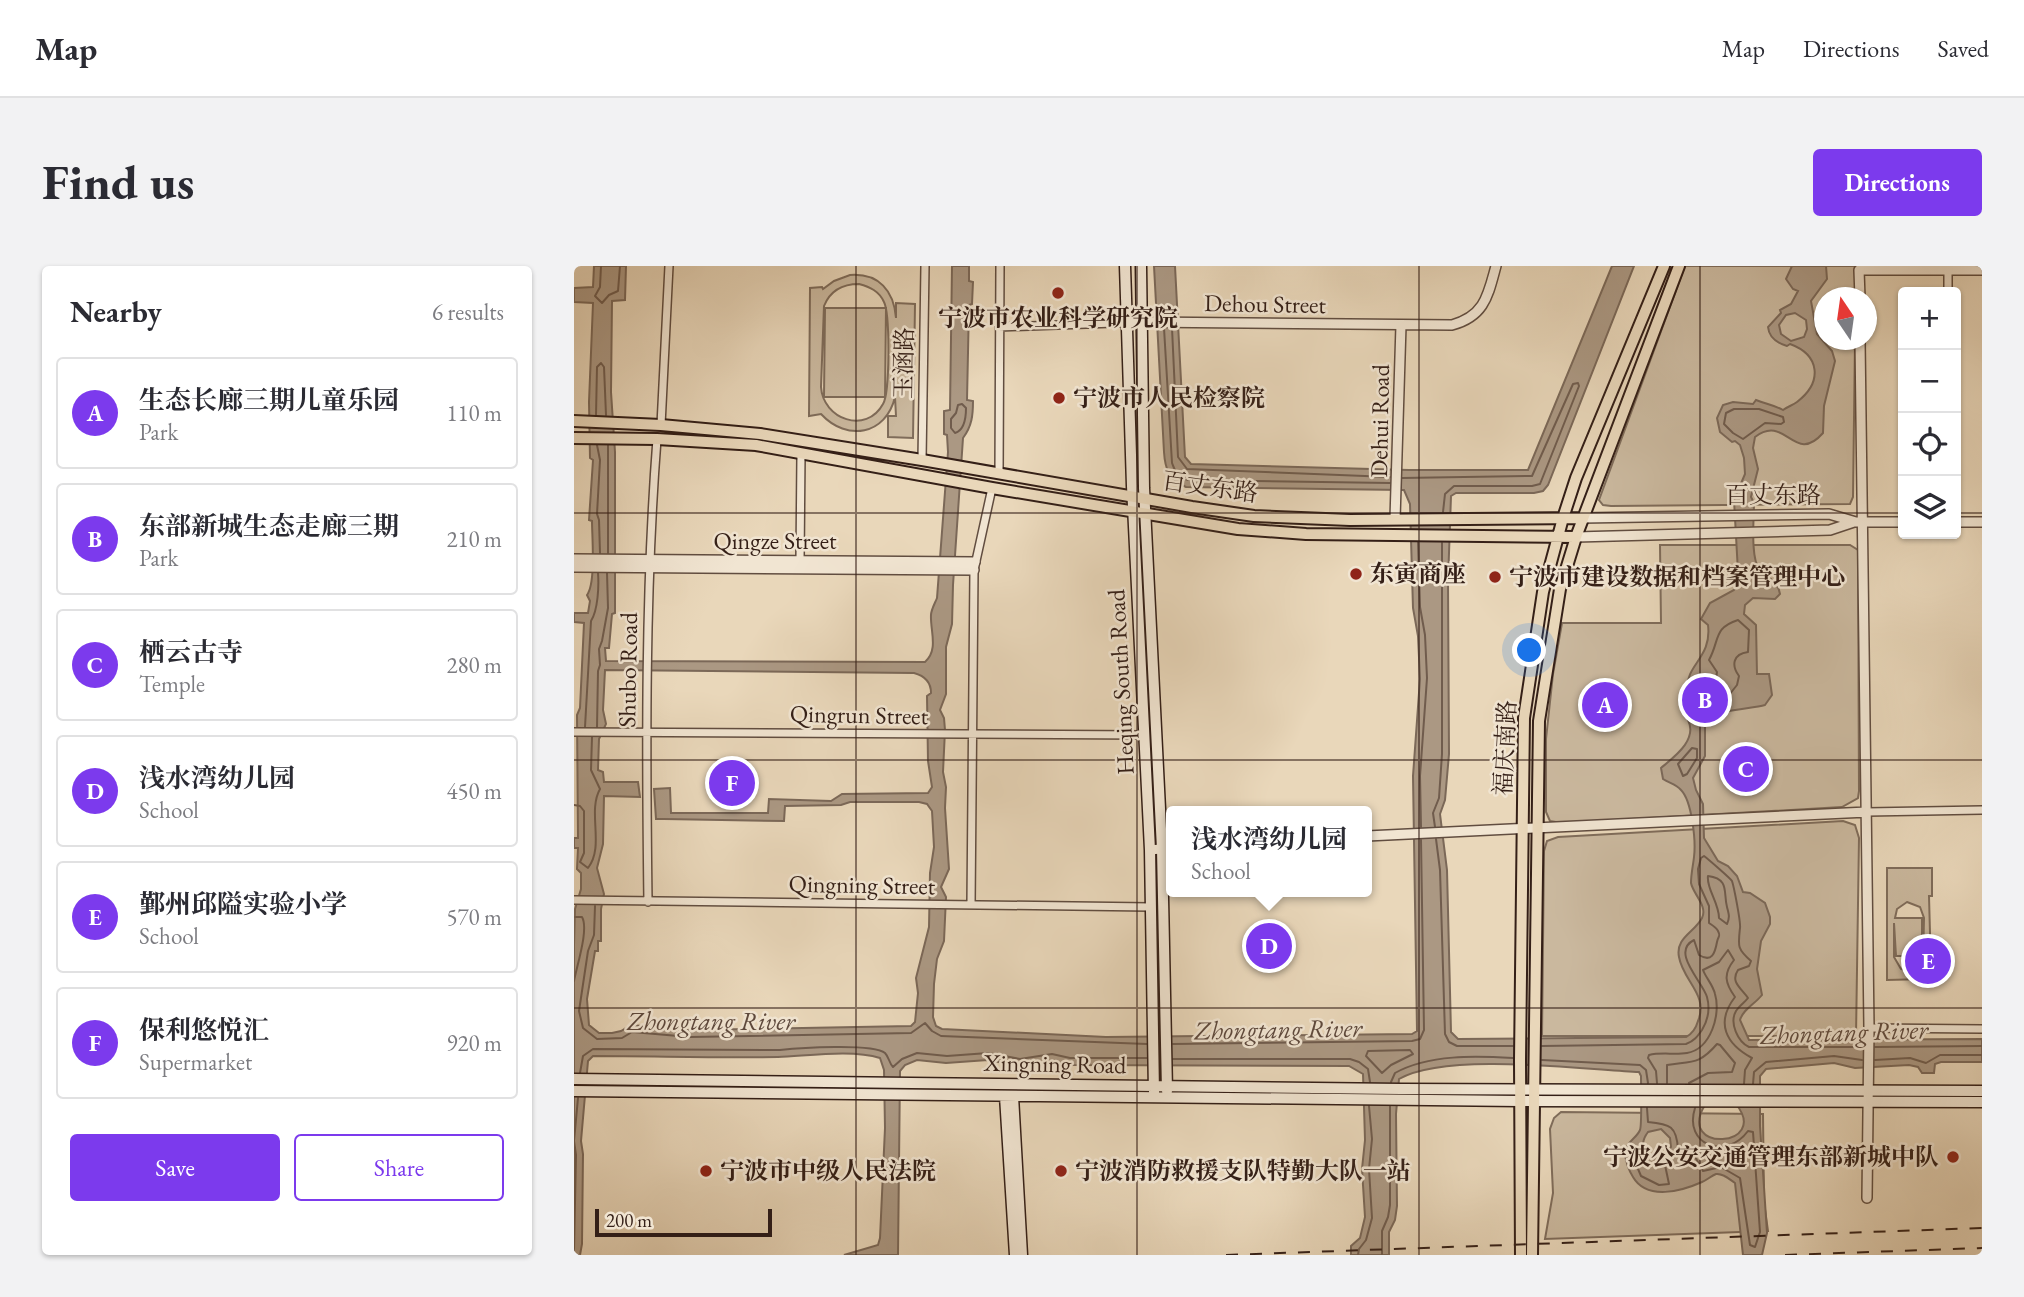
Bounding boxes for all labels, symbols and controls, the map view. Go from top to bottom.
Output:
text: Map [35,27,97,70]
text: Map [1722,33,1765,64]
text: Directions [1803,33,1900,64]
text: Saved [1938,33,1989,64]
button: Directions [1813,149,1982,216]
text: Find us [42,150,194,214]
marker: 宁波市农业科学研究院 [1050,285,1066,301]
street label: Dehou Street [1204,287,1327,320]
north arrow [1814,287,1877,350]
map controls [1898,287,1961,539]
button: + [1898,287,1961,350]
text: Nearby [70,292,162,331]
text: 6 results [432,297,504,327]
place label: 宁波市农业科学研究院 [938,302,1178,333]
street label: 玉涵路 [887,327,920,399]
button: − [1898,350,1961,413]
street label: Dehui Road [1363,363,1396,478]
place label: 宁波市人民检察院 [1073,382,1265,413]
text: 生态长廊三期儿童乐园 [139,383,399,417]
marker: 宁波市人民检察院 [1051,390,1067,406]
text: A [87,398,103,428]
text: 110 m [446,398,502,428]
button: locate [1898,413,1961,476]
text: Park [139,417,178,447]
street label: 百丈东路 [1160,464,1260,509]
button: layers [1898,476,1961,539]
street label: 百丈东路 [1725,479,1821,510]
text: 东部新城生态走廊三期 [139,509,399,543]
text: B [88,524,102,554]
text: 210 m [446,524,502,554]
street label: Qingze Street [713,525,837,556]
text: Park [139,543,178,573]
place label: 东寅商座 [1370,558,1466,589]
place label: 宁波市建设数据和档案管理中心 [1509,561,1845,592]
marker: 东寅商座 [1348,566,1364,582]
marker: 宁波市建设数据和档案管理中心 [1487,569,1503,585]
street label: Heqing South Road [1100,588,1141,775]
street label: Shubo Road [611,611,644,728]
your location [1512,633,1546,667]
text: 栖云古寺 [139,635,243,669]
text: C [87,650,103,680]
text: 280 m [446,650,502,680]
text: Temple [139,669,205,699]
pin: B [1682,674,1728,726]
pin: A [1582,679,1628,731]
street label: Qingrun Street [790,698,929,731]
street label: 福庆南路 [1487,699,1522,797]
pin: C [1723,743,1769,795]
pin: F [709,757,755,809]
text: 浅水湾幼儿园 [139,761,295,795]
text: D [86,776,104,806]
text: 450 m [446,776,502,806]
text: School [139,795,199,825]
popup [1166,806,1372,897]
text: 浅水湾幼儿园 [1191,822,1347,856]
text: School [1191,856,1251,886]
street label: Qingning Street [788,868,936,901]
text: 鄞州邱隘实验小学 [139,887,347,921]
text: E [88,902,102,932]
text: 570 m [446,902,502,932]
pin: D [1246,920,1292,972]
text: School [139,921,199,951]
pin: E [1905,935,1951,987]
water label: Zhongtang River [626,1004,796,1038]
water label: Zhongtang River [1193,1011,1363,1047]
water label: Zhongtang River [1758,1012,1930,1052]
text: 保利悠悦汇 [139,1013,269,1047]
text: F [89,1028,101,1058]
text: 920 m [446,1028,502,1058]
text: Supermarket [139,1047,252,1077]
street label: Xingning Road [982,1047,1127,1080]
button: Save [70,1134,280,1201]
button: Share [294,1134,504,1201]
place label: 宁波公安交通管理东部新城中队 [1603,1141,1939,1172]
marker: 宁波公安交通管理东部新城中队 [1945,1149,1961,1165]
place label: 宁波市中级人民法院 [720,1155,936,1186]
place label: 宁波消防救援支队特勤大队一站 [1075,1155,1411,1186]
marker: 宁波市中级人民法院 [698,1163,714,1179]
marker: 宁波消防救援支队特勤大队一站 [1053,1163,1069,1179]
scale bar [595,1206,772,1238]
text: 200 m [606,1208,652,1233]

